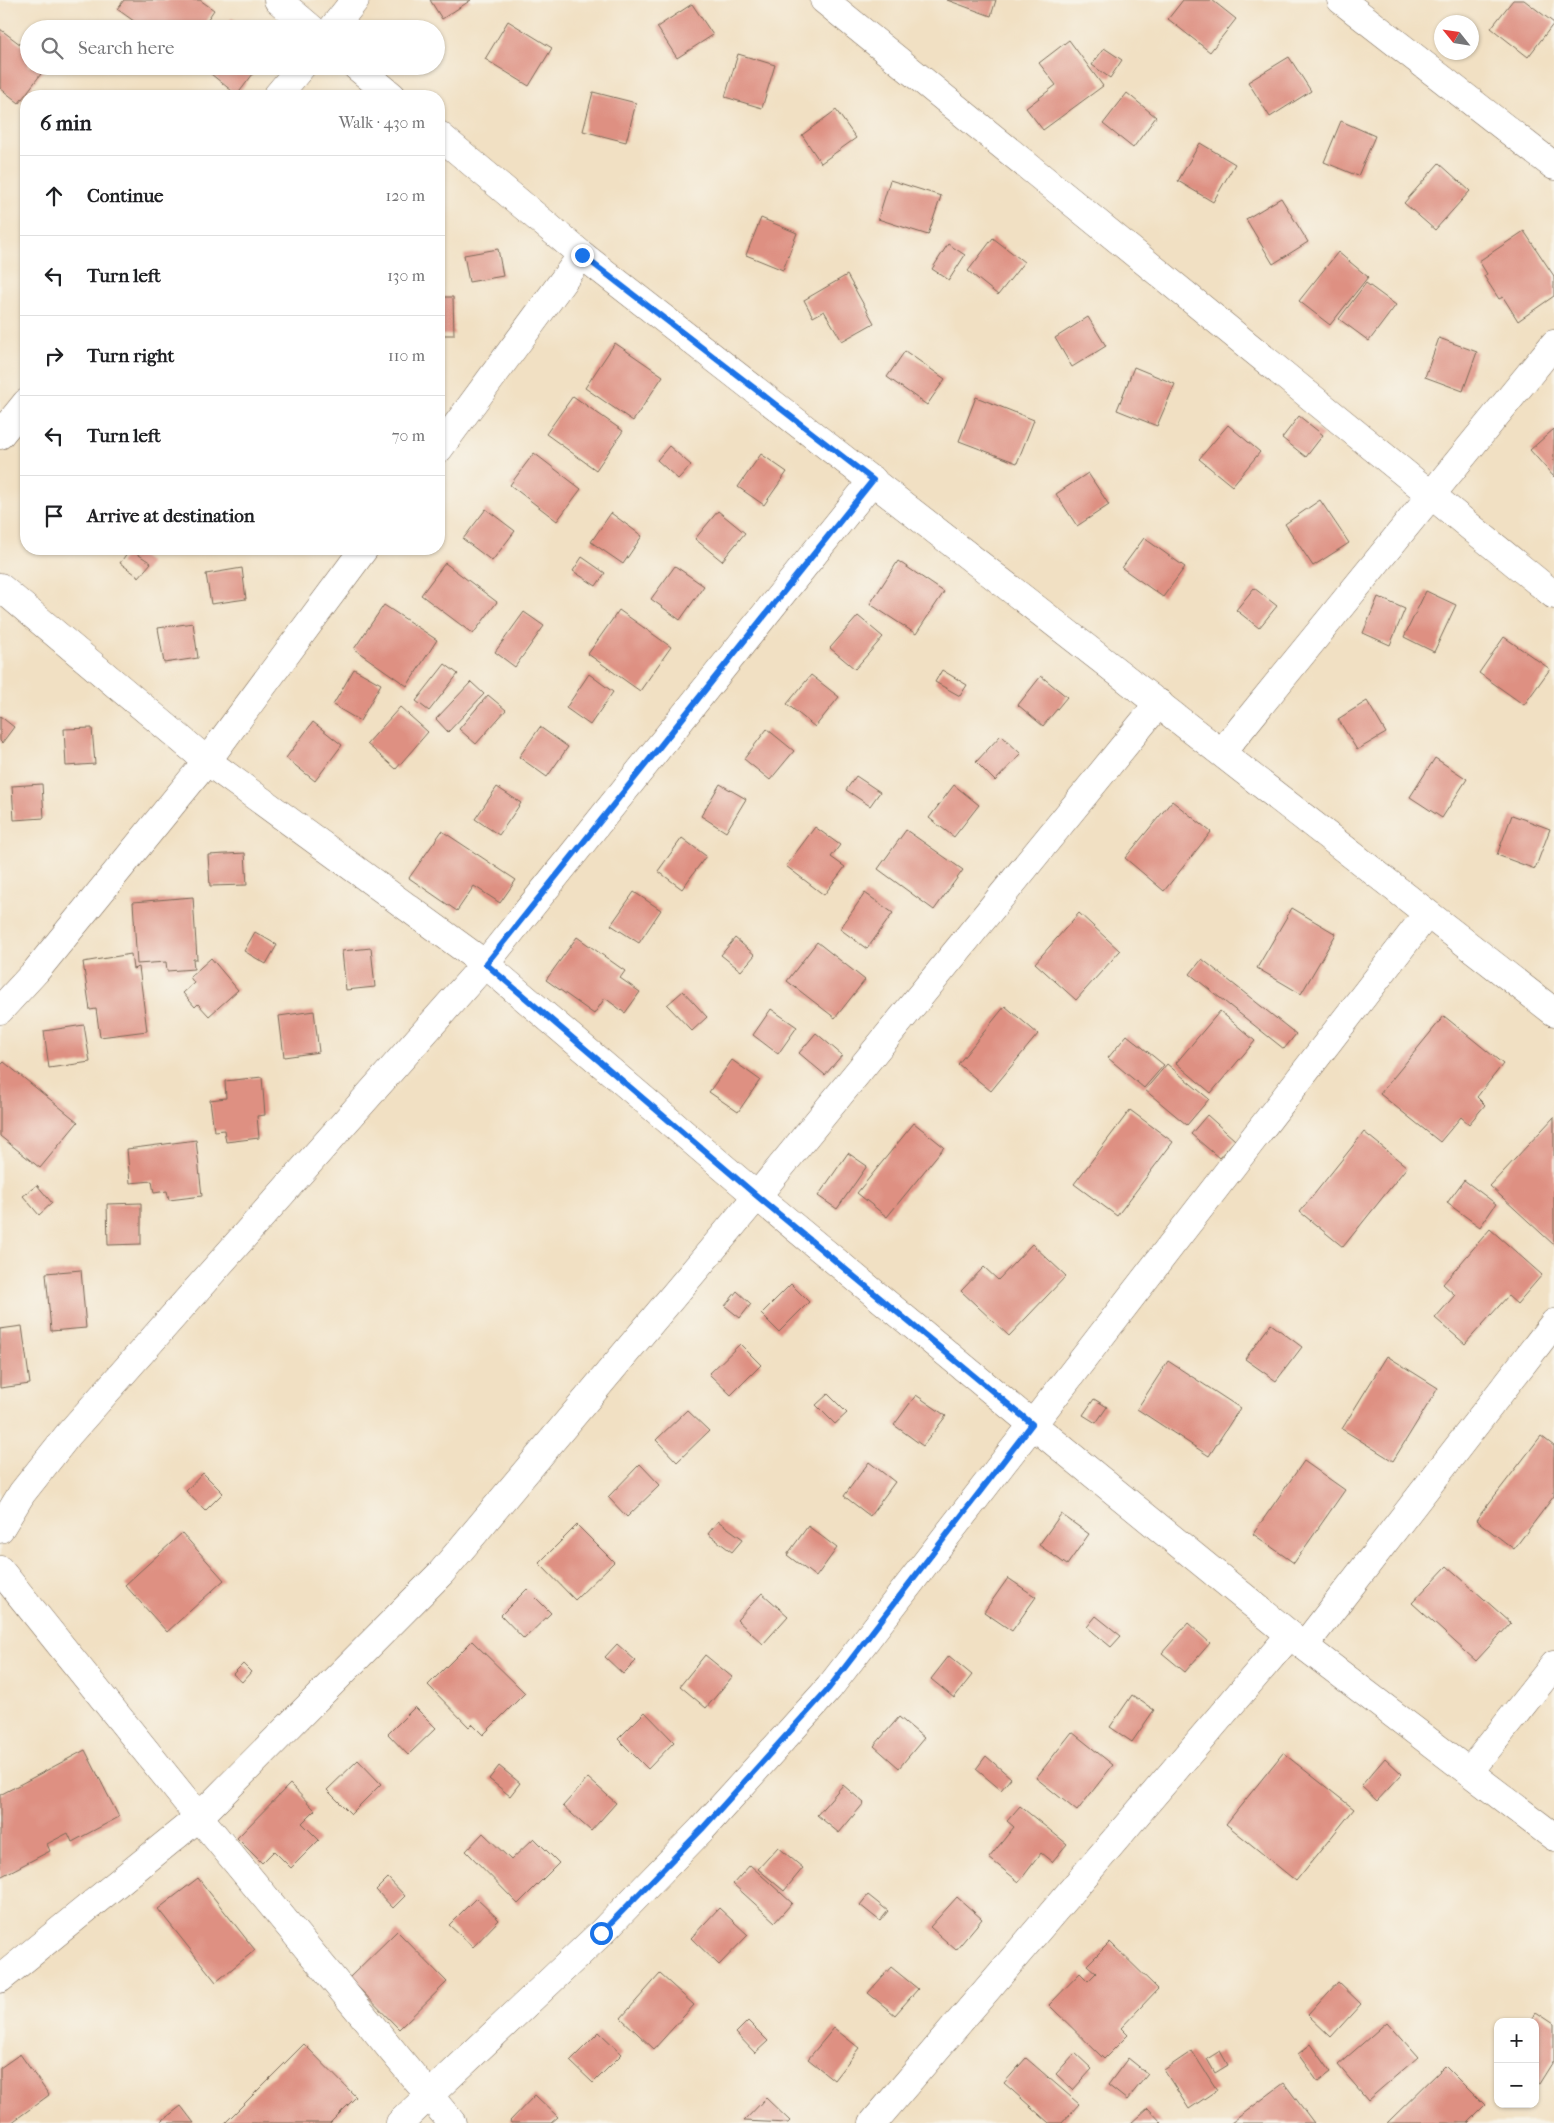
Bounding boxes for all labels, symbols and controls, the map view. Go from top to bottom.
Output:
north arrow [1434,15,1479,60]
search box [20,20,445,75]
icon: search [38,34,66,62]
text: Search here [78,37,174,59]
text: 6 min [40,111,92,135]
text: Walk · 430 m [339,113,425,132]
icon: ahead [40,182,68,210]
text: Continue [87,185,163,207]
text: 120 m [386,186,425,205]
route end [571,244,594,267]
icon: left [40,262,68,290]
text: Turn left [87,265,161,287]
text: 130 m [387,266,425,285]
icon: right [40,342,68,370]
text: Turn right [87,345,174,367]
text: 110 m [388,346,425,365]
icon: left [40,422,68,450]
text: Turn left [87,425,161,447]
text: 70 m [392,426,425,445]
icon: arrive [40,502,68,530]
text: Arrive at destination [87,505,255,527]
route start [590,1922,613,1945]
map controls [1494,2018,1539,2108]
button: + [1494,2018,1539,2063]
button: − [1494,2063,1539,2108]

